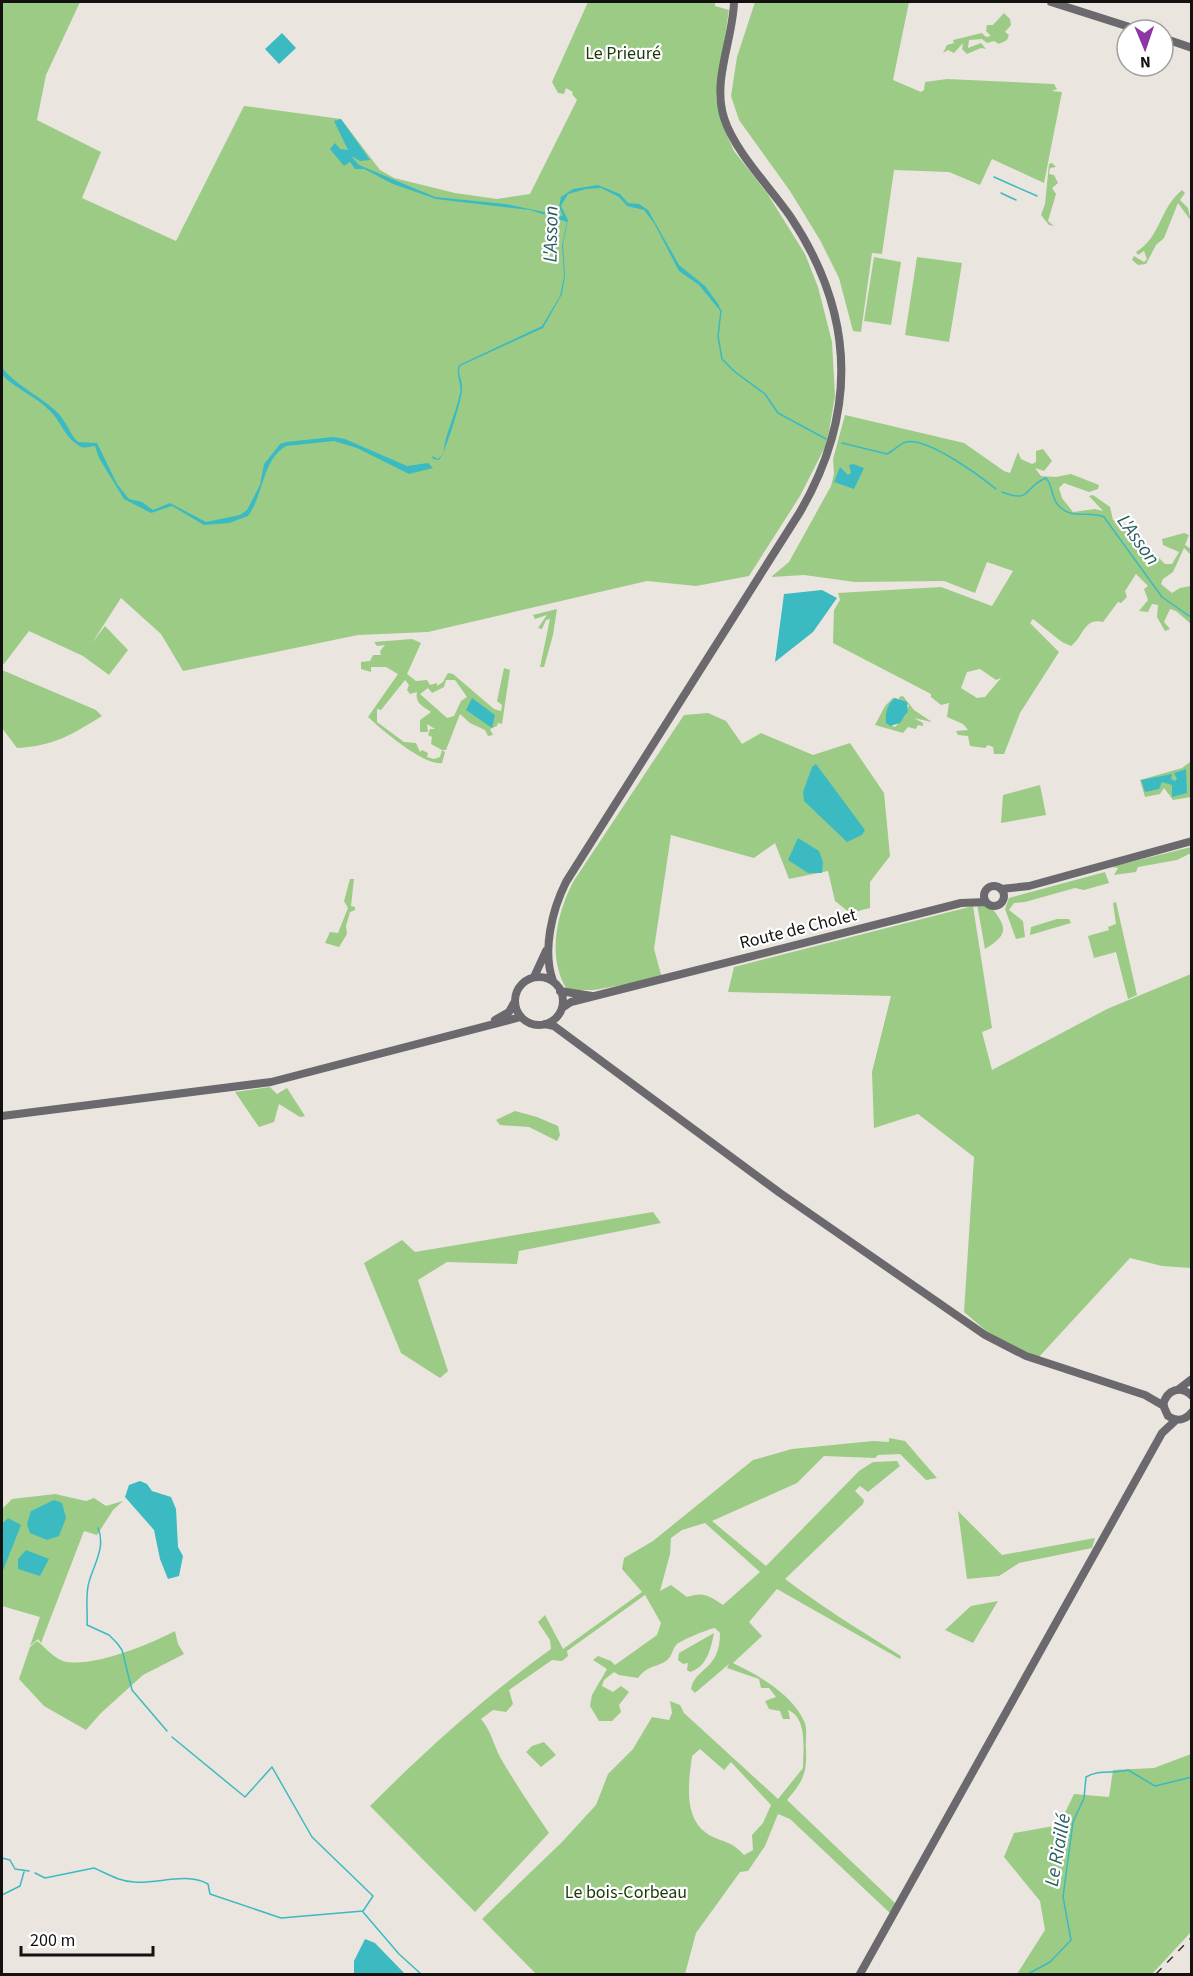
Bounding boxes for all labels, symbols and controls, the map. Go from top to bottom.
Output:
north arrow [1115,18,1175,78]
park label: Le Prieuré [585,41,661,66]
text: N [1140,51,1151,73]
water label: L'Asson [537,205,565,263]
water label: L'Asson [1110,509,1166,571]
street label: Route de Cholet [737,902,859,956]
water label: Le Riaillé [1038,1811,1078,1889]
park label: Le bois-Corbeau [565,1880,687,1905]
scale bar [21,1919,153,1957]
text: 200 m [30,1928,75,1953]

